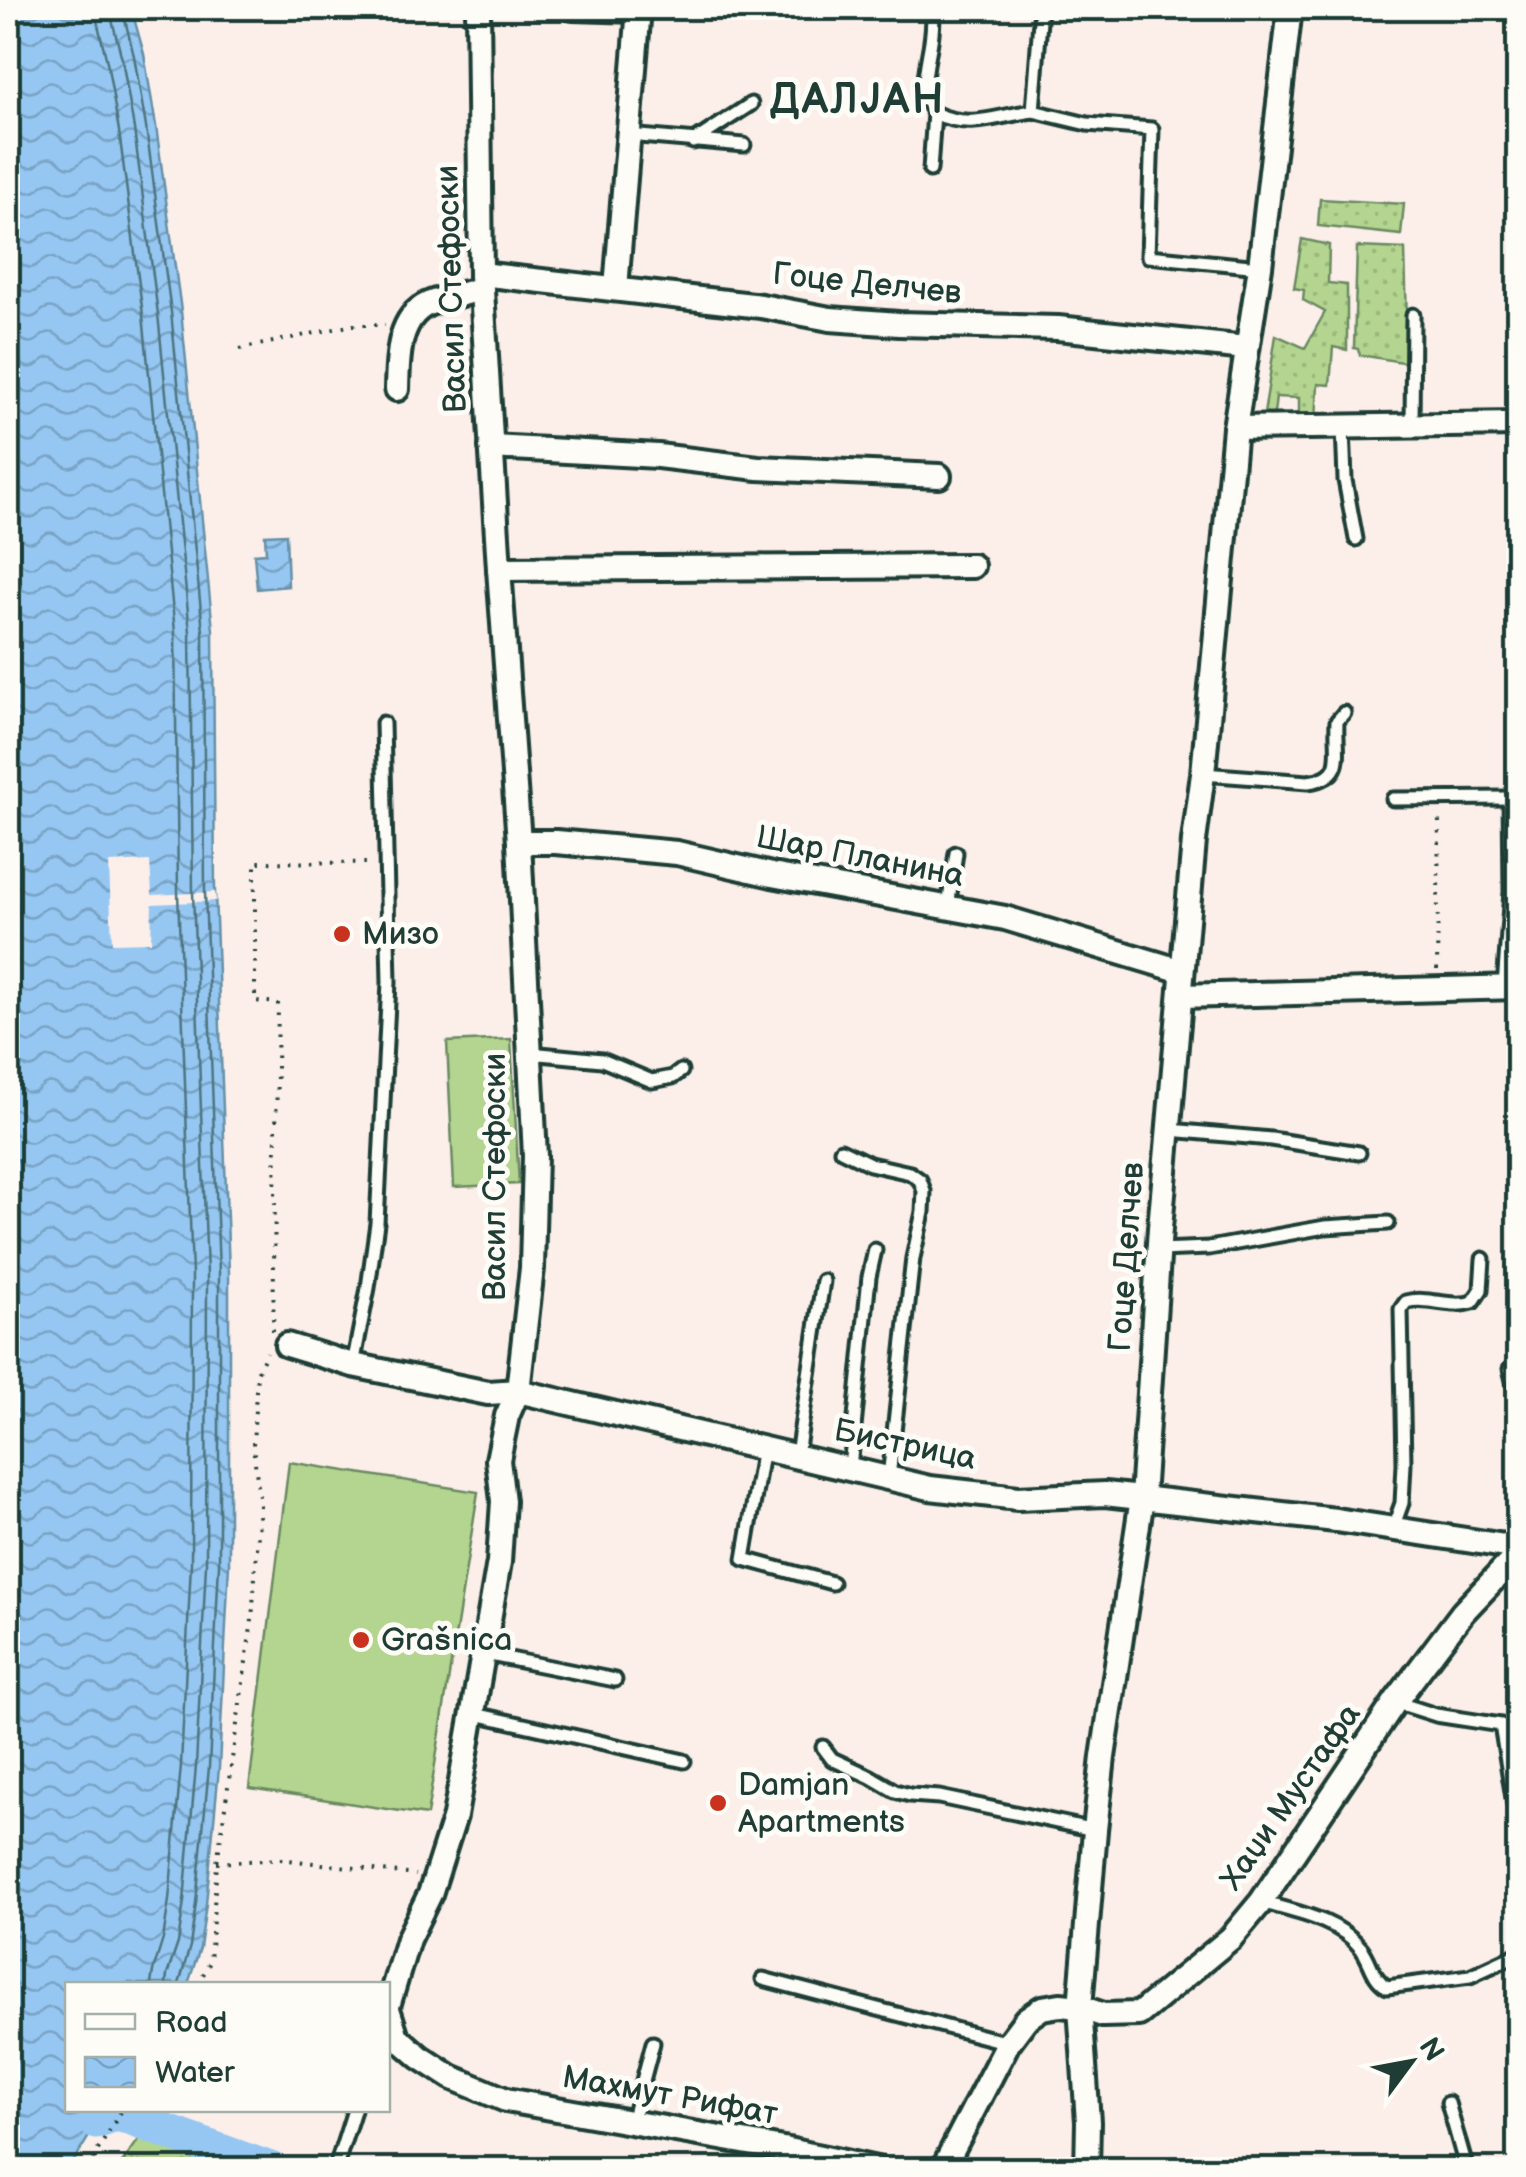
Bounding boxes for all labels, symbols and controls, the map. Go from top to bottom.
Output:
district label: ДАЛЈАН [770,75,946,126]
street label: Васил Стефоски [428,164,476,414]
street label: Гоце Делчев [771,255,963,313]
street label: Шар Планина [753,818,967,896]
place label: Мизо [362,915,439,954]
marker: Мизо [331,923,353,945]
street label: Васил Стефоски [476,1053,515,1301]
street label: Гоце Делчев [1101,1161,1153,1353]
street label: Бистрица [830,1411,980,1479]
place label: Grašnica [381,1621,512,1660]
marker: Grašnica [350,1629,372,1651]
street label: Хаџи Мустафа [1212,1696,1370,1898]
place label: Damjan Apartments [738,1766,905,1842]
marker: Damjan Apartments [707,1792,729,1814]
legend [65,1982,390,2112]
text: Road [155,2005,228,2041]
north arrow [1361,2012,1461,2112]
text: N [1411,2032,1450,2067]
text: Water [155,2055,236,2091]
street label: Махмут Рифат [559,2058,781,2134]

